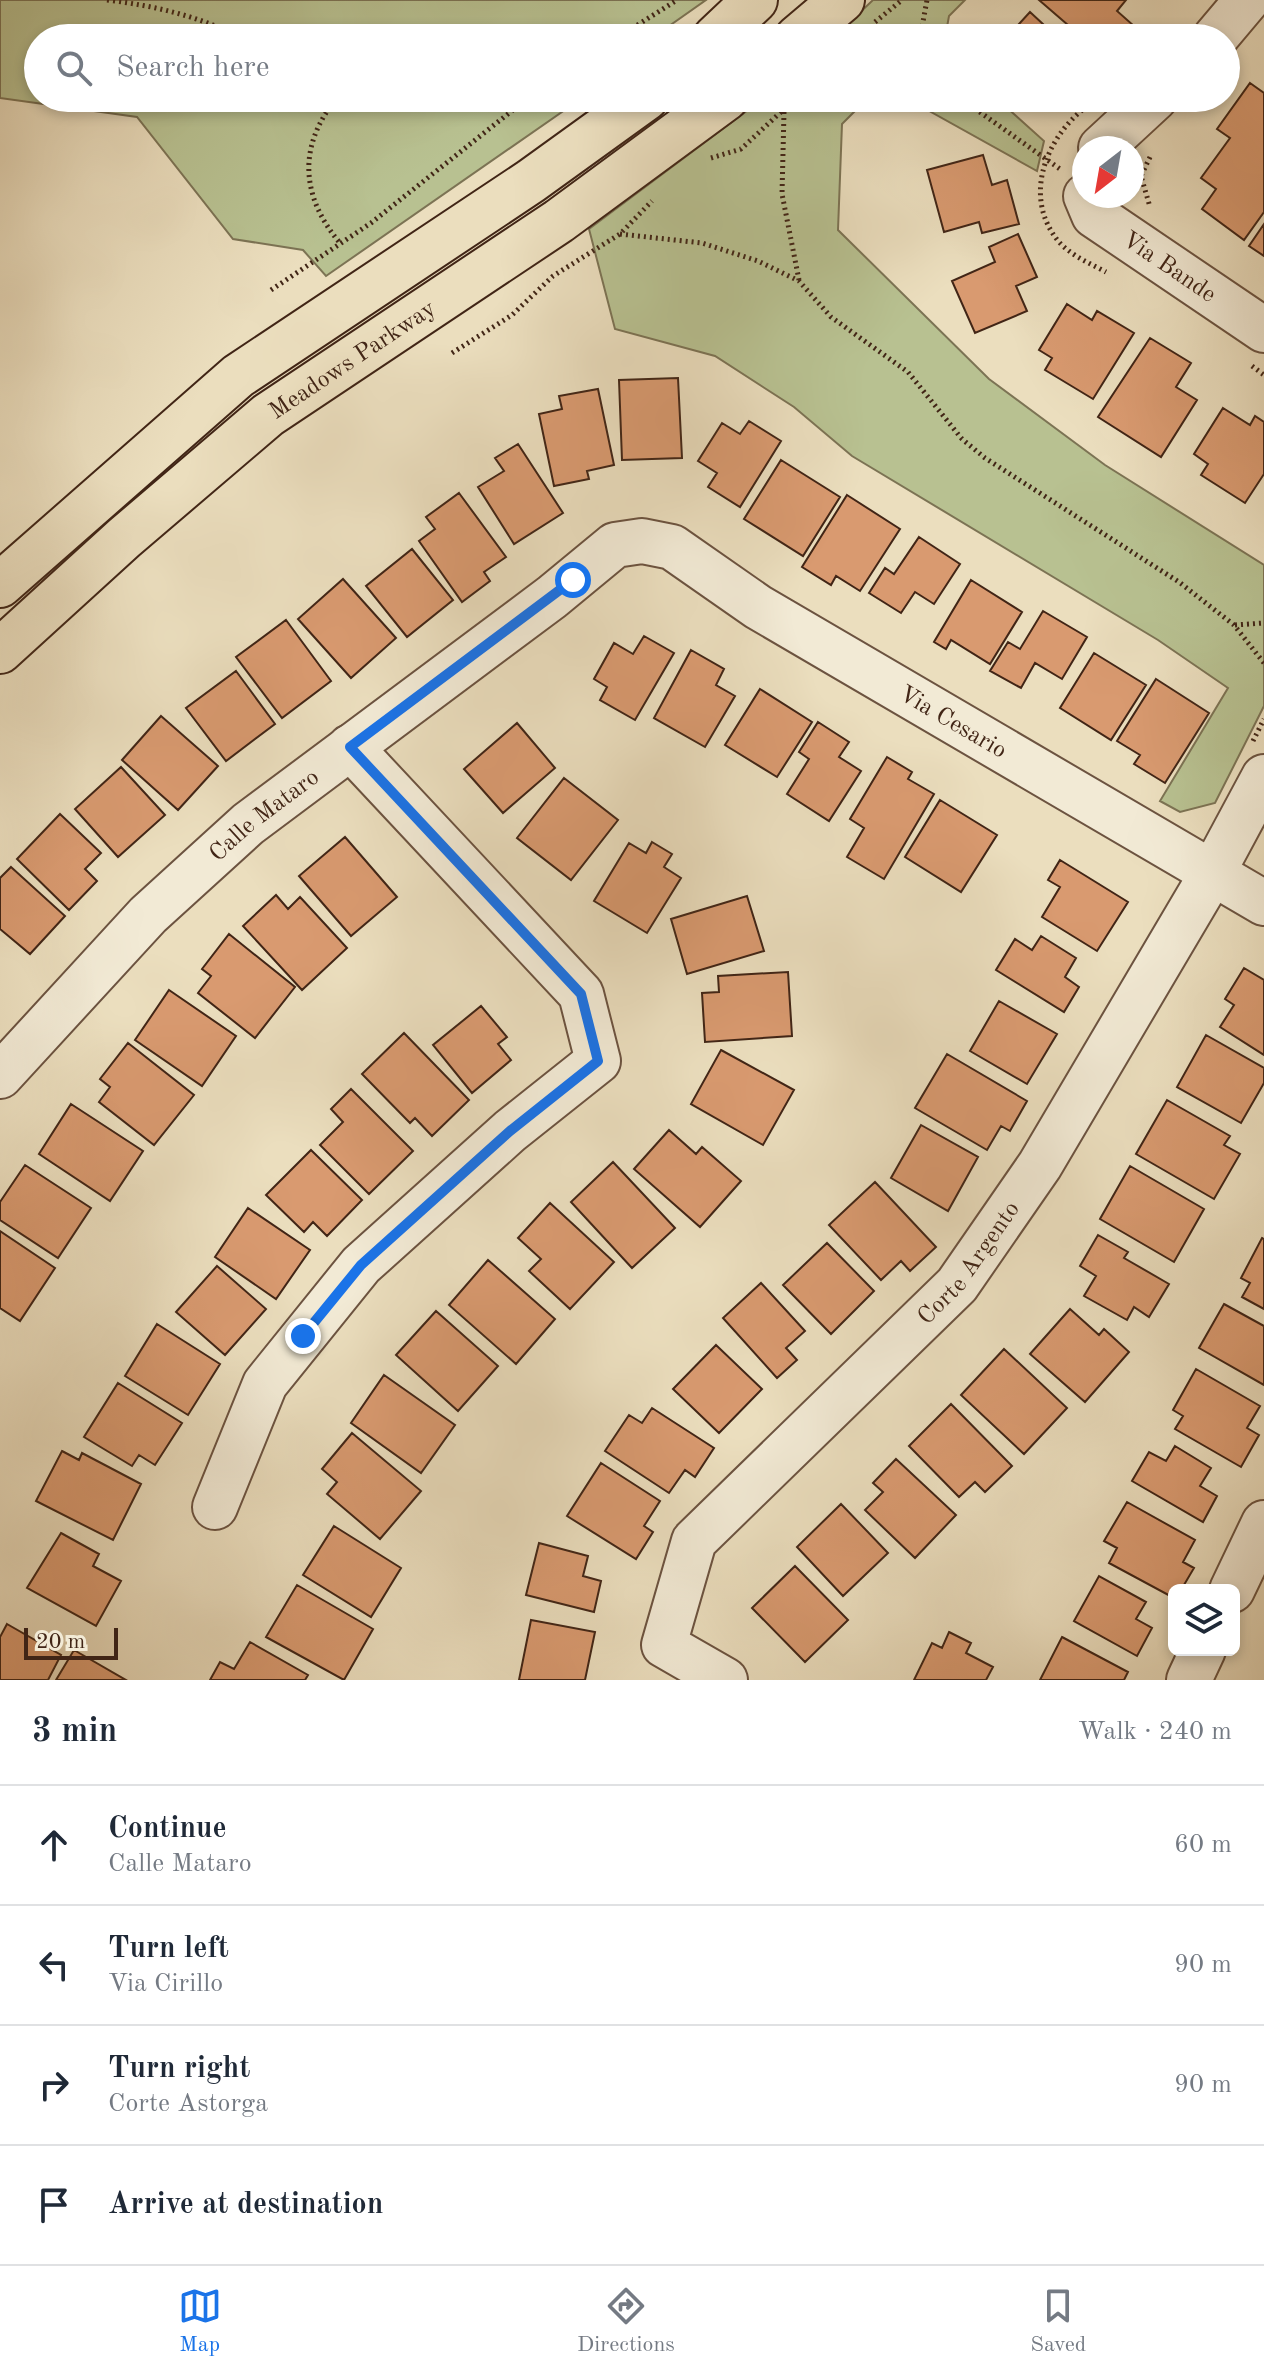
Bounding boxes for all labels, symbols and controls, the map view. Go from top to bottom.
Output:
search box [24,24,1240,112]
icon: search [52,46,96,90]
text: Search here [116,53,270,83]
north arrow [1072,136,1144,208]
street label: Via Bande [1117,228,1220,308]
street label: Meadows Parkway [265,297,441,425]
route start [555,562,591,598]
street label: Via Cesario [894,682,1010,764]
street label: Calle Mataro [206,765,324,867]
street label: Corte Argento [914,1198,1025,1330]
route end [285,1318,321,1354]
map controls [1168,1584,1240,1656]
button: layers [1168,1584,1240,1656]
scale bar [24,1624,118,1660]
text: 20 m [36,1631,85,1653]
text: 3 min [32,1715,117,1749]
text: Walk · 240 m [1078,1719,1232,1745]
text: Continue [108,1814,227,1844]
icon: ahead [32,1823,76,1867]
text: 60 m [1174,1832,1232,1858]
text: Calle Mataro [108,1851,252,1877]
text: Turn left [108,1934,229,1964]
icon: left [32,1943,76,1987]
text: 90 m [1174,1952,1232,1978]
text: Via Cirillo [108,1971,223,1997]
text: Turn right [108,2054,250,2084]
icon: right [32,2063,76,2107]
text: 90 m [1174,2072,1232,2098]
text: Corte Astorga [108,2091,268,2117]
icon: arrive [32,2183,76,2227]
text: Arrive at destination [108,2190,383,2220]
tab: Map [178,2284,222,2359]
tab: Directions [577,2284,675,2359]
tab: Saved [1030,2284,1086,2359]

